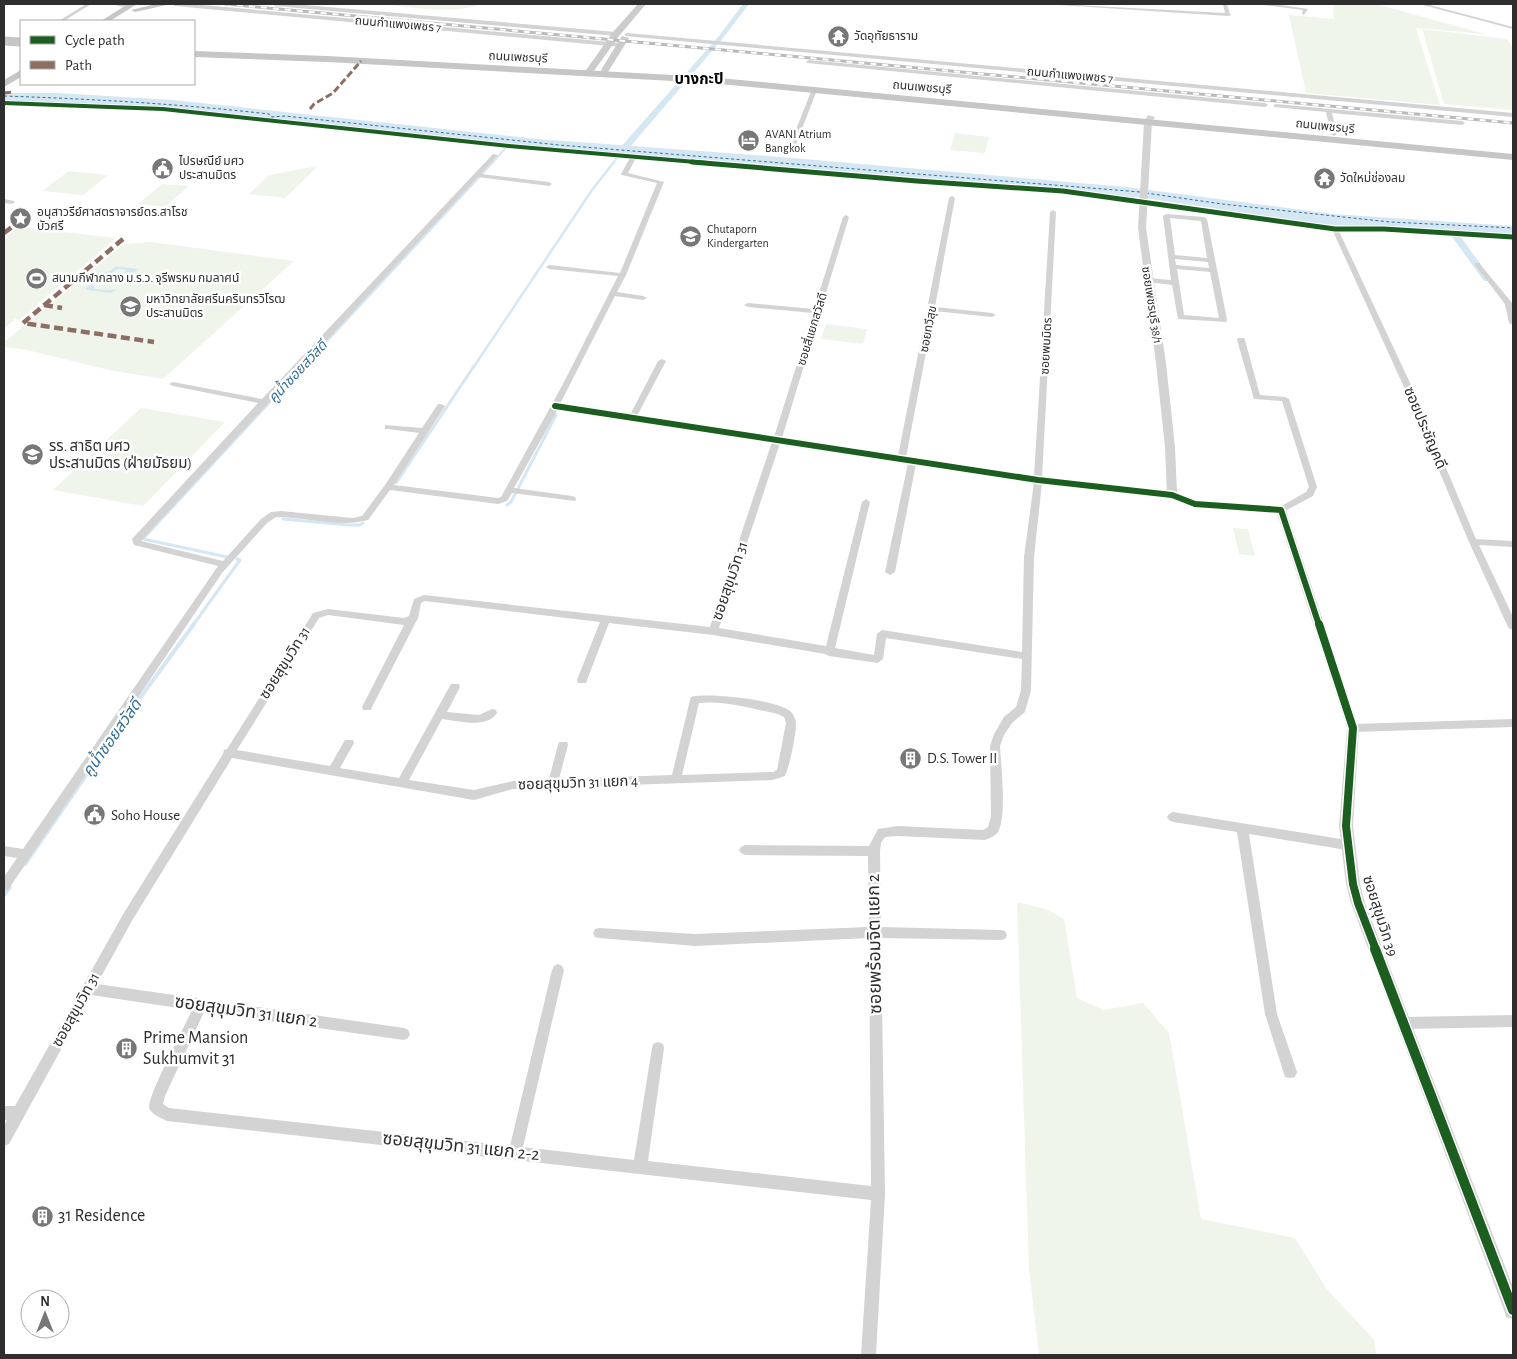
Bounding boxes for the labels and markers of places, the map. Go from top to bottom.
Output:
temple icon: วัดอุทัยธาราม [826,24,850,48]
place label: วัดอุทัยธาราม [854,30,918,43]
place label: AVANI Atrium Bangkok [765,128,831,154]
hotel icon: AVANI Atrium Bangkok [737,129,761,153]
place label: ไปรษณีย์ มศว ประสานมิตร [178,155,244,181]
public building icon: ไปรษณีย์ มศว ประสานมิตร [151,156,175,180]
temple icon: วัดใหม่ช่องลม [1312,166,1336,190]
place label: วัดใหม่ช่องลม [1340,171,1405,184]
place label: อนุสาวรีย์ศาสตราจารย์ดร.สาโรช บัวศรี [37,206,188,232]
place icon: อนุสาวรีย์ศาสตราจารย์ดร.สาโรช บัวศรี [9,207,33,231]
place label: Chutaporn Kindergarten [707,223,769,249]
school or university icon: Chutaporn Kindergarten [679,224,703,248]
sports icon: สนามกีฬากลาง ม.ร.ว. จุรีพรหม กมลาศน์ [24,266,48,290]
place label: สนามกีฬากลาง ม.ร.ว. จุรีพรหม กมลาศน์ [52,272,239,285]
place label: มหาวิทยาลัยศรีนครินทรวิโรฒ ประสานมิตร [146,293,285,319]
school or university icon: มหาวิทยาลัยศรีนครินทรวิโรฒ ประสานมิตร [118,294,142,318]
place label: รร. สาธิต มศว ประสานมิตร (ฝ่ายมัธยม) [49,439,192,471]
school or university icon: รร. สาธิต มศว ประสานมิตร (ฝ่ายมัธยม) [21,443,45,467]
building icon: D.S. Tower II [899,746,923,770]
place label: D.S. Tower II [927,751,997,766]
public building icon: Soho House [83,803,107,827]
place label: Soho House [111,808,180,823]
place label: Prime Mansion Sukhumvit 31 [143,1029,248,1068]
building icon: Prime Mansion Sukhumvit 31 [115,1036,139,1060]
building icon: 31 Residence [30,1204,54,1228]
place label: 31 Residence [58,1207,145,1225]

